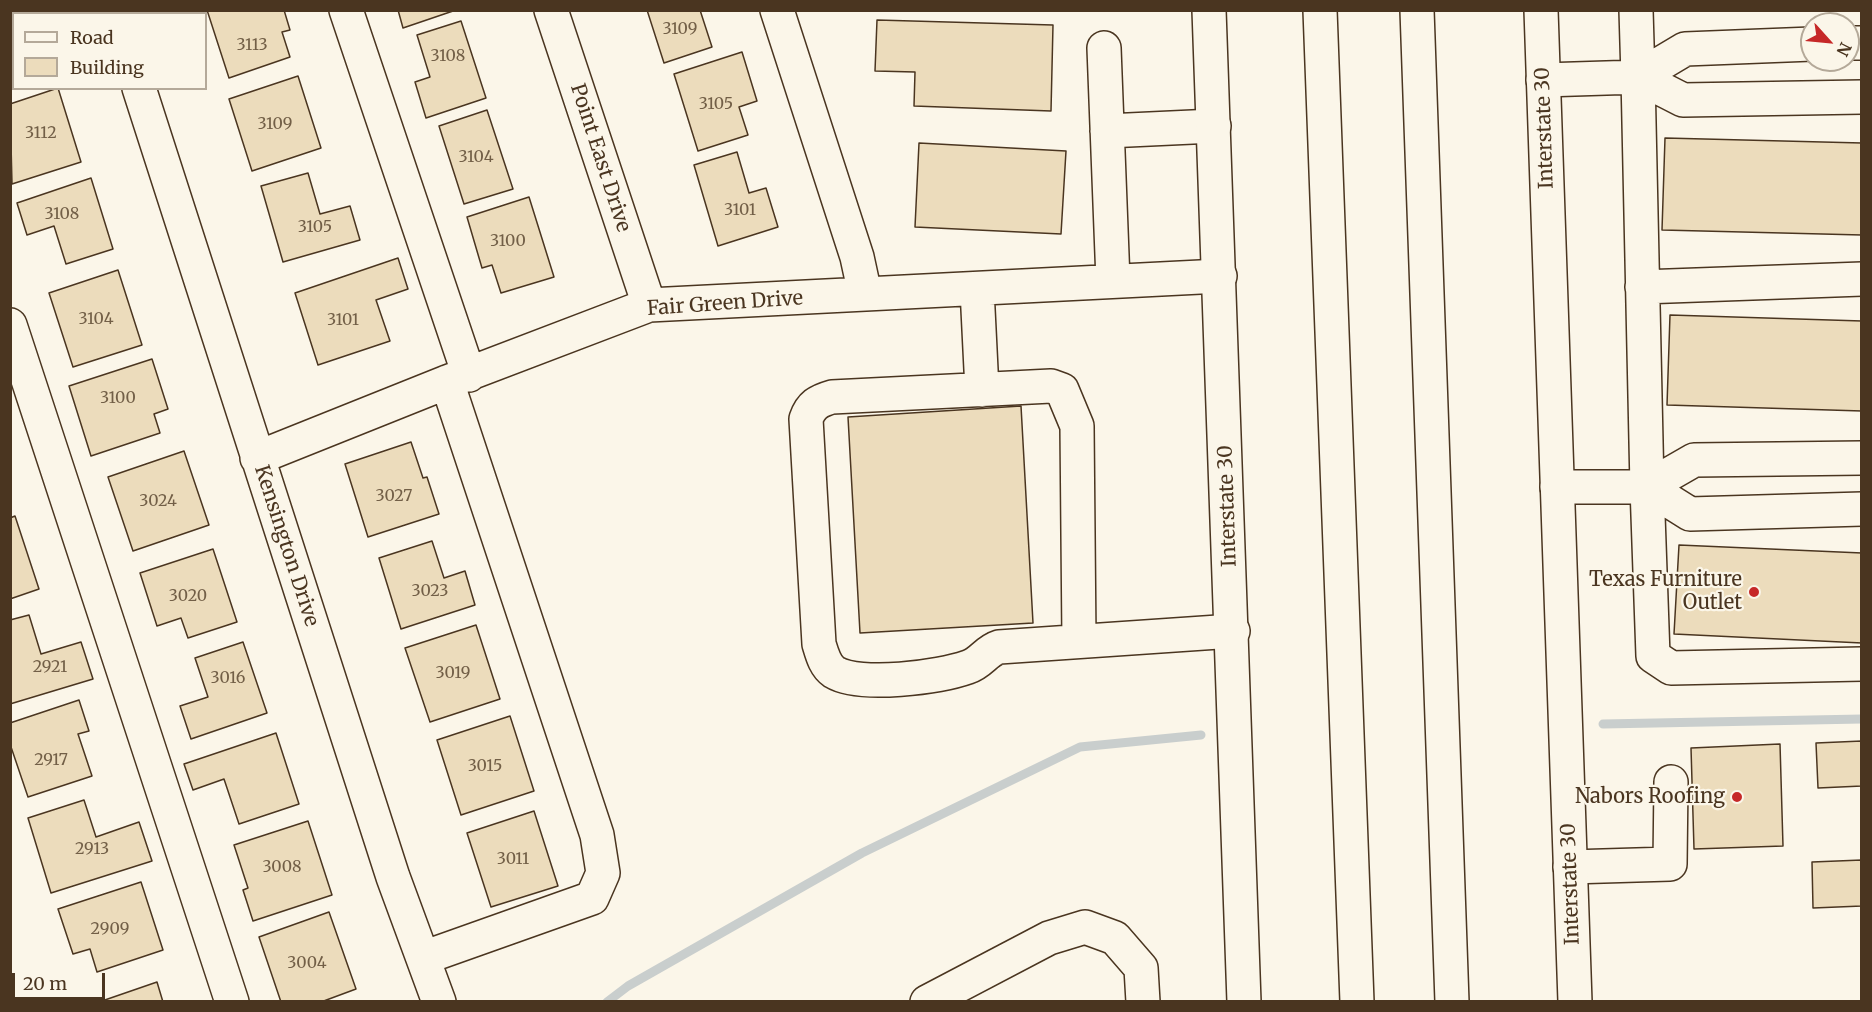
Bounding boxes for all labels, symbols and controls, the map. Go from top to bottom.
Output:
legend [12,12,207,90]
north arrow [1800,12,1860,72]
house number: 3109 [663,19,697,39]
text: Road [70,26,114,49]
house number: 3113 [236,35,268,55]
text: N [1832,39,1856,59]
house number: 3108 [431,46,465,66]
text: Building [70,56,144,79]
street label: Interstate 30 [1531,67,1559,189]
street label: Point East Drive [565,81,635,235]
house number: 3105 [699,94,733,114]
house number: 3109 [258,114,292,134]
house number: 3112 [25,123,57,143]
house number: 3104 [459,147,493,167]
house number: 3101 [724,200,756,220]
house number: 3108 [45,204,79,224]
house number: 3105 [298,217,332,237]
house number: 3100 [490,231,526,251]
street label: Fair Green Drive [646,287,804,321]
house number: 3104 [79,309,113,329]
house number: 3101 [327,310,359,330]
house number: 3100 [100,388,136,408]
street label: Interstate 30 [1214,445,1242,567]
street label: Kensington Drive [249,462,323,630]
house number: 3027 [376,486,412,506]
house number: 3024 [139,491,177,511]
place label: Texas Furniture Outlet [1589,568,1742,615]
house number: 3023 [412,581,448,601]
marker: Texas Furniture Outlet [1747,585,1761,599]
house number: 3020 [169,586,207,606]
house number: 2921 [33,657,67,677]
house number: 3019 [436,663,470,683]
house number: 3016 [211,668,245,688]
house number: 2917 [34,750,68,770]
house number: 3015 [468,756,502,776]
place label: Nabors Roofing [1575,785,1725,809]
marker: Nabors Roofing [1730,790,1744,804]
street label: Interstate 30 [1557,823,1585,945]
house number: 2913 [75,839,109,859]
house number: 3011 [497,849,529,869]
house number: 3008 [262,857,302,877]
house number: 2909 [91,919,129,939]
house number: 3004 [287,953,327,973]
scale bar [15,961,108,999]
text: 20 m [23,972,67,995]

